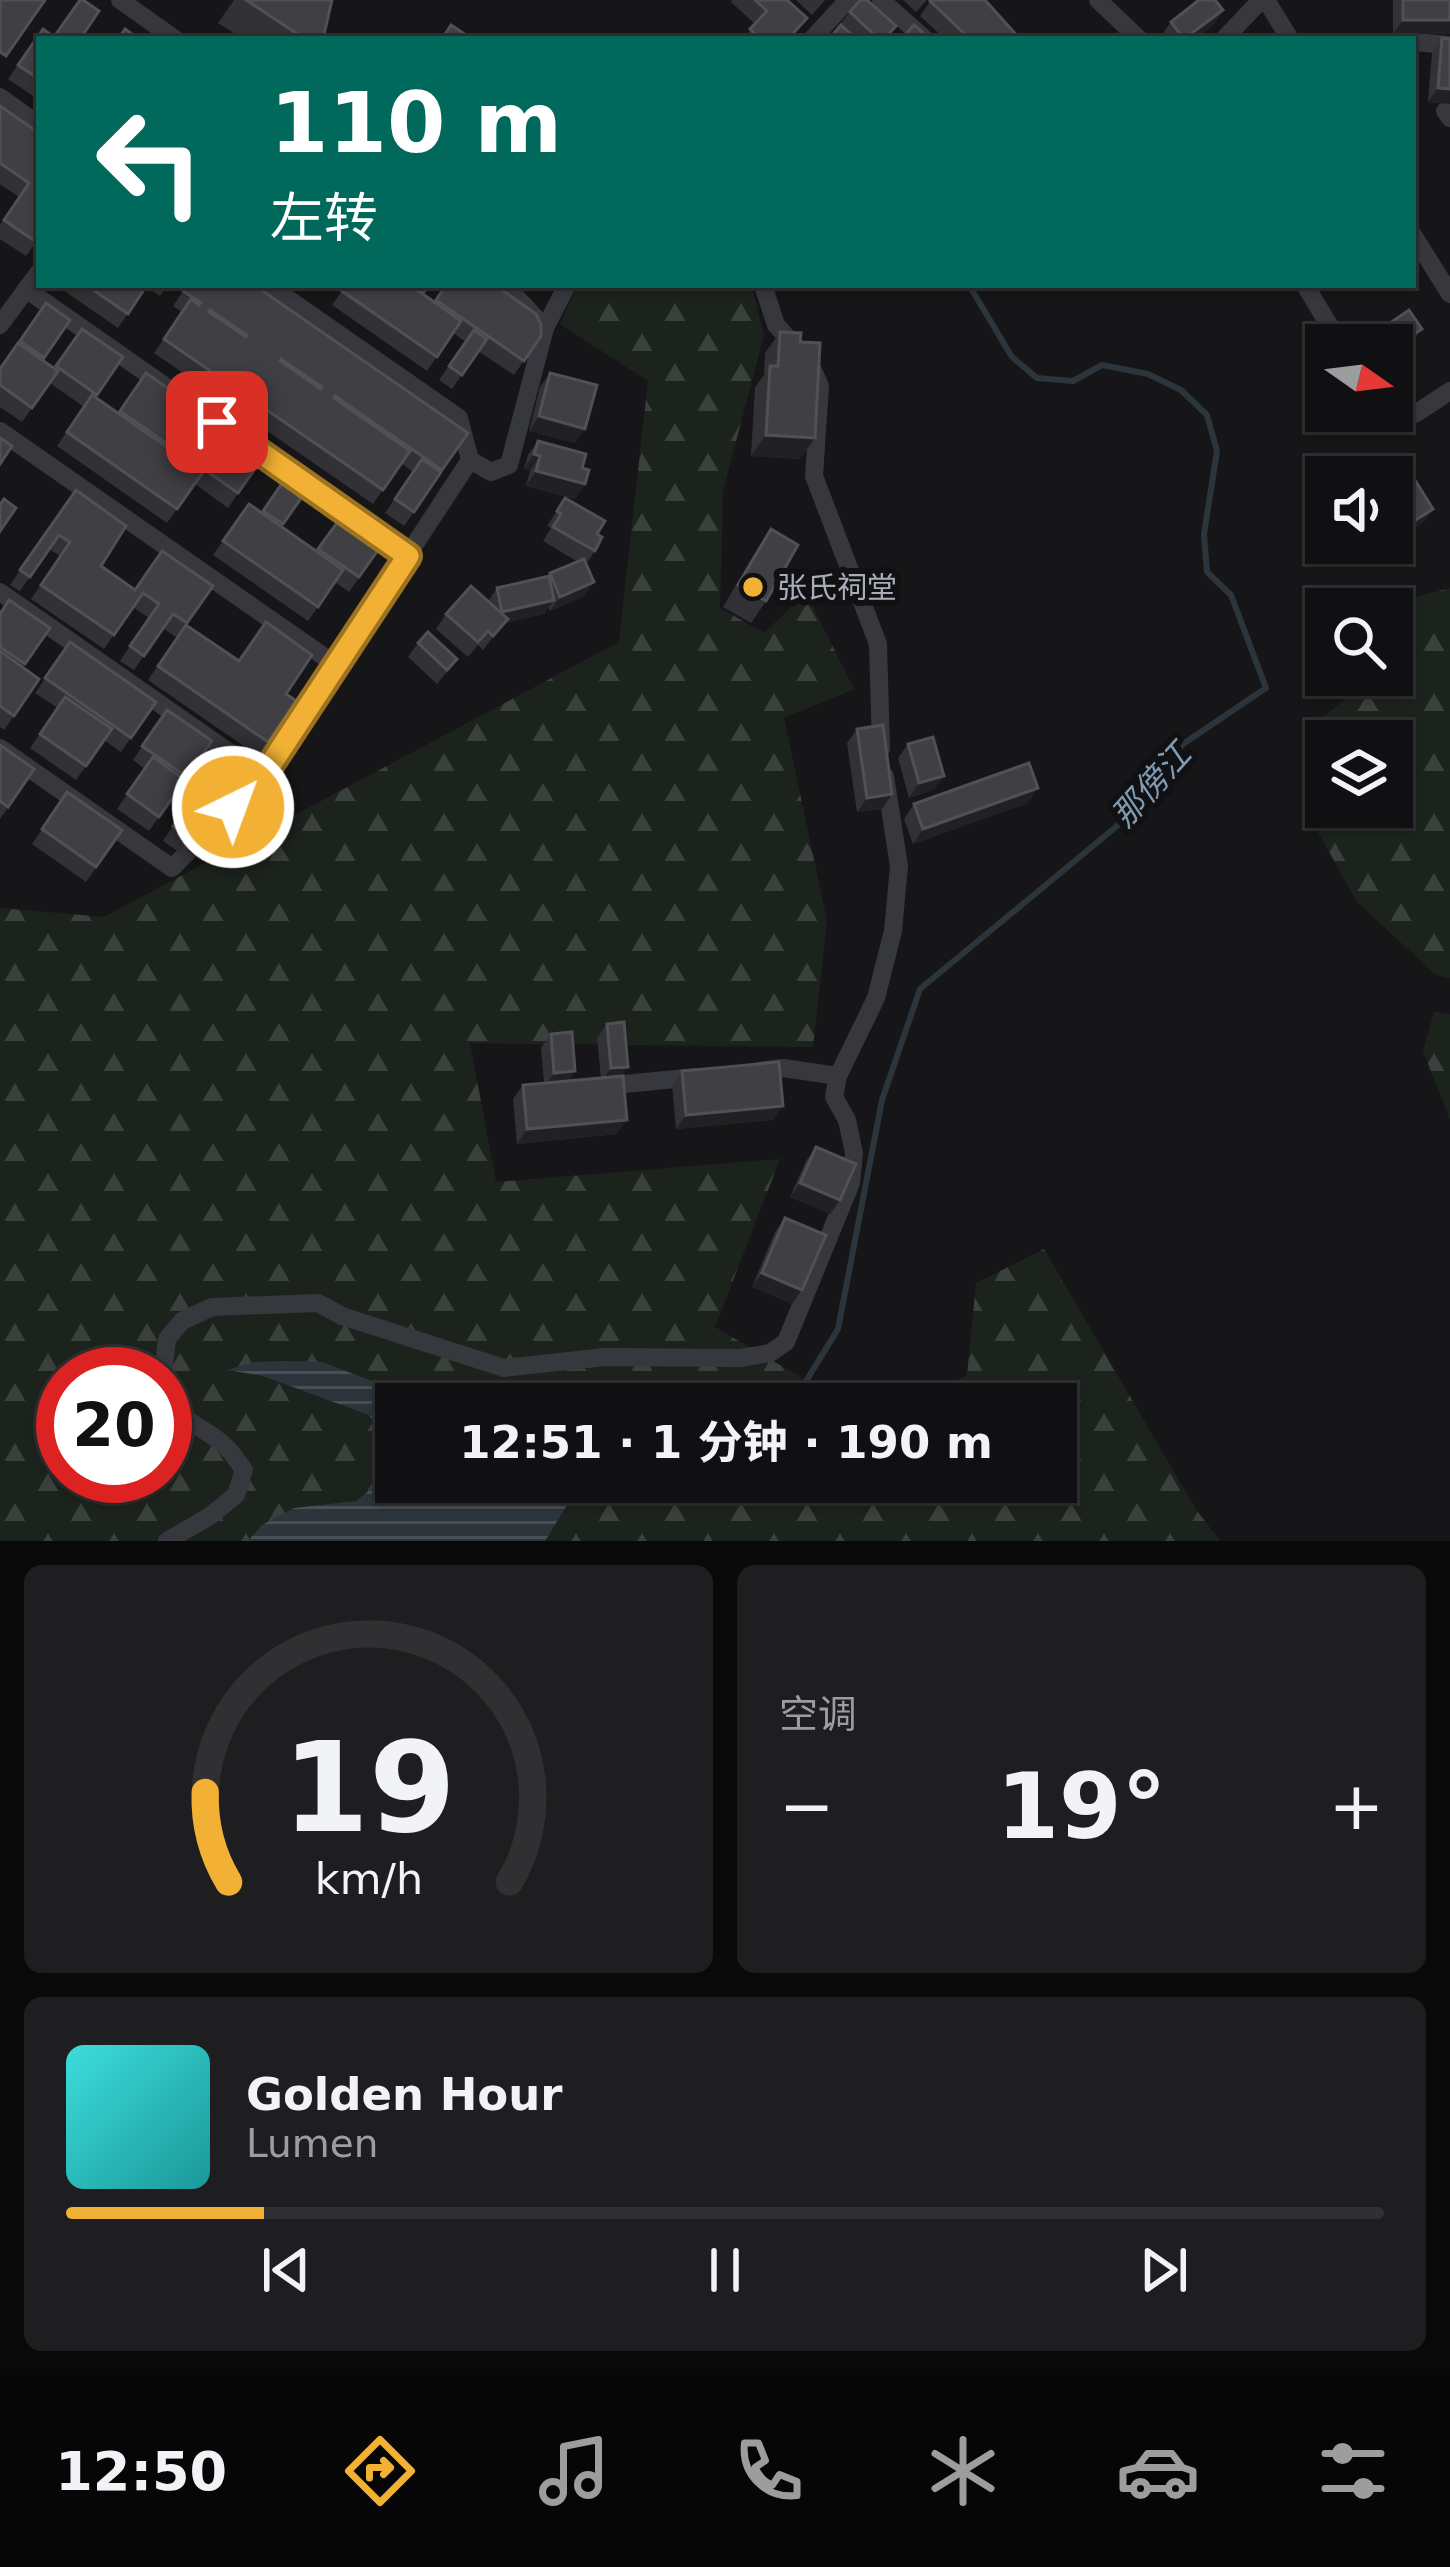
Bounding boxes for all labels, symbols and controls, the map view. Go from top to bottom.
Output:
text: 110 m [270,74,562,172]
icon: left [72,84,228,240]
text: 左转 [270,187,378,250]
north arrow [1305,324,1413,432]
map controls [1305,324,1413,828]
pin [166,371,268,473]
icon: arrive [184,389,250,455]
button: sound [1305,456,1413,564]
place label: 张氏祠堂 [777,570,897,605]
marker: 张氏祠堂 [740,574,766,600]
button: search [1305,588,1413,696]
button: layers [1305,720,1413,828]
water label: 那傍江 [1103,733,1201,835]
position arrow [170,744,296,870]
speed limit sign: 20 [36,1347,192,1503]
text: 12:51 · 1 分钟 · 190 m [459,1416,993,1469]
text: 空调 [779,1692,857,1737]
text: 19 [282,1715,455,1860]
text: 19° [996,1754,1167,1859]
text: − [779,1768,834,1845]
text: + [1329,1768,1384,1845]
text: km/h [314,1854,423,1904]
text: Golden Hour [246,2068,563,2121]
text: Lumen [246,2121,378,2166]
icon: previous [253,2237,319,2303]
icon: pause [692,2237,758,2303]
icon: next [1131,2237,1197,2303]
icon: directions [338,2429,422,2513]
icon: music [532,2429,616,2513]
icon: phone [727,2429,811,2513]
icon: climate [921,2429,1005,2513]
icon: car [1116,2429,1200,2513]
icon: filters [1311,2429,1395,2513]
text: 12:50 [55,2440,227,2503]

